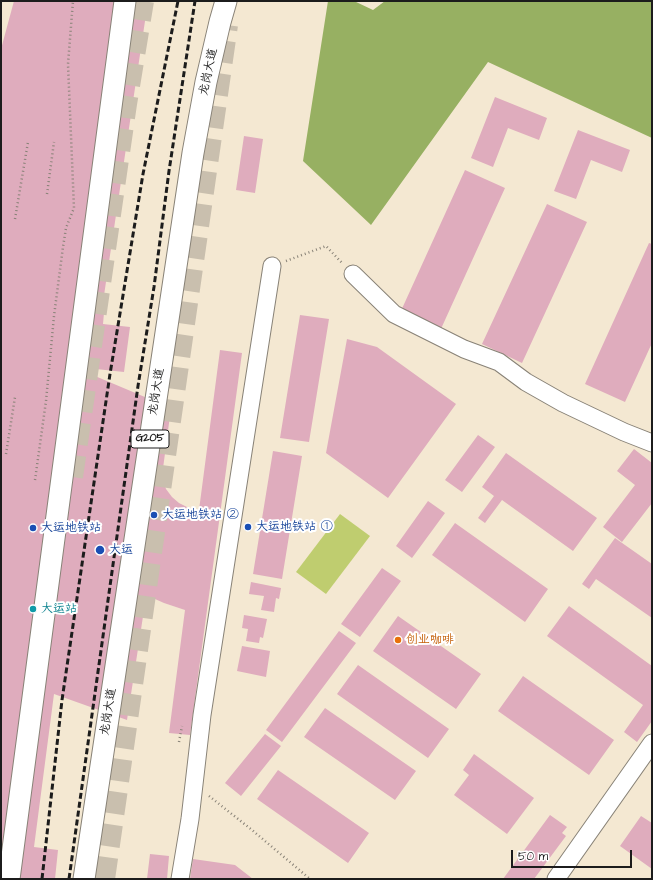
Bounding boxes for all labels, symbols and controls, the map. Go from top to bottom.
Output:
street label: 龙岗大道 [197,47,221,97]
street label: 龙岗大道 [146,367,168,417]
road number: G205 [131,430,169,448]
place label: 大运地铁站 ② [162,508,239,522]
marker: 大运地铁站 ② [149,510,159,520]
place label: 大运地铁站 ① [256,520,333,534]
place label: 大运地铁站 [41,521,101,535]
marker: 大运地铁站 ① [243,522,253,532]
marker: 大运地铁站 [28,523,38,533]
place label: 大运 [109,543,133,557]
marker: 大运 [94,544,106,556]
place label: 大运站 [41,602,77,616]
marker: 大运站 [28,604,38,614]
place label: 创业咖啡 [406,633,454,647]
marker: 创业咖啡 [393,635,403,645]
street label: 龙岗大道 [98,687,120,737]
scale bar [513,842,634,868]
text: 50 m [518,848,548,865]

